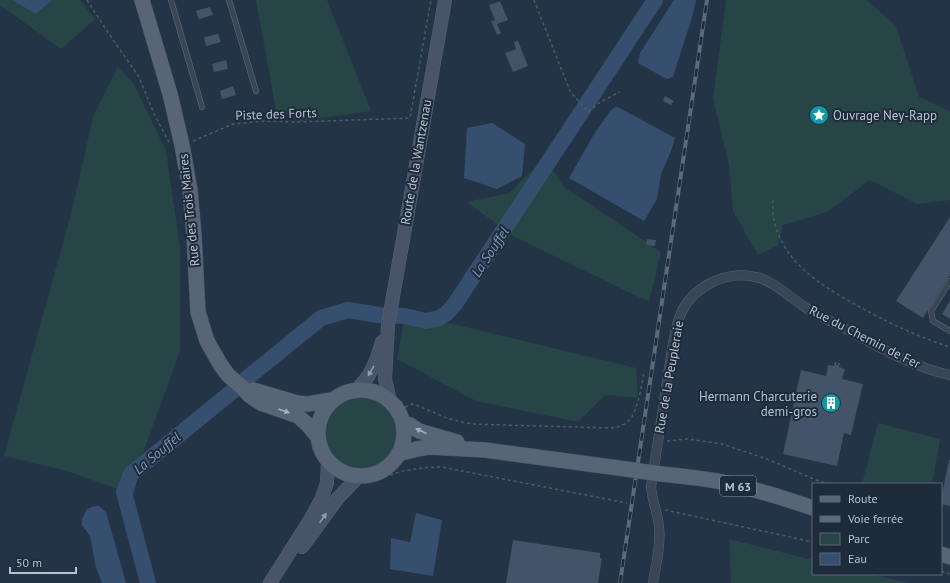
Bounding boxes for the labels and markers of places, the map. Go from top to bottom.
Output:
place icon: Ouvrage Ney-Rapp [808,104,830,126]
place label: Ouvrage Ney-Rapp [833,107,937,124]
place label: Hermann Charcuterie demi-gros [699,388,817,420]
building icon: Hermann Charcuterie demi-gros [820,392,842,414]

